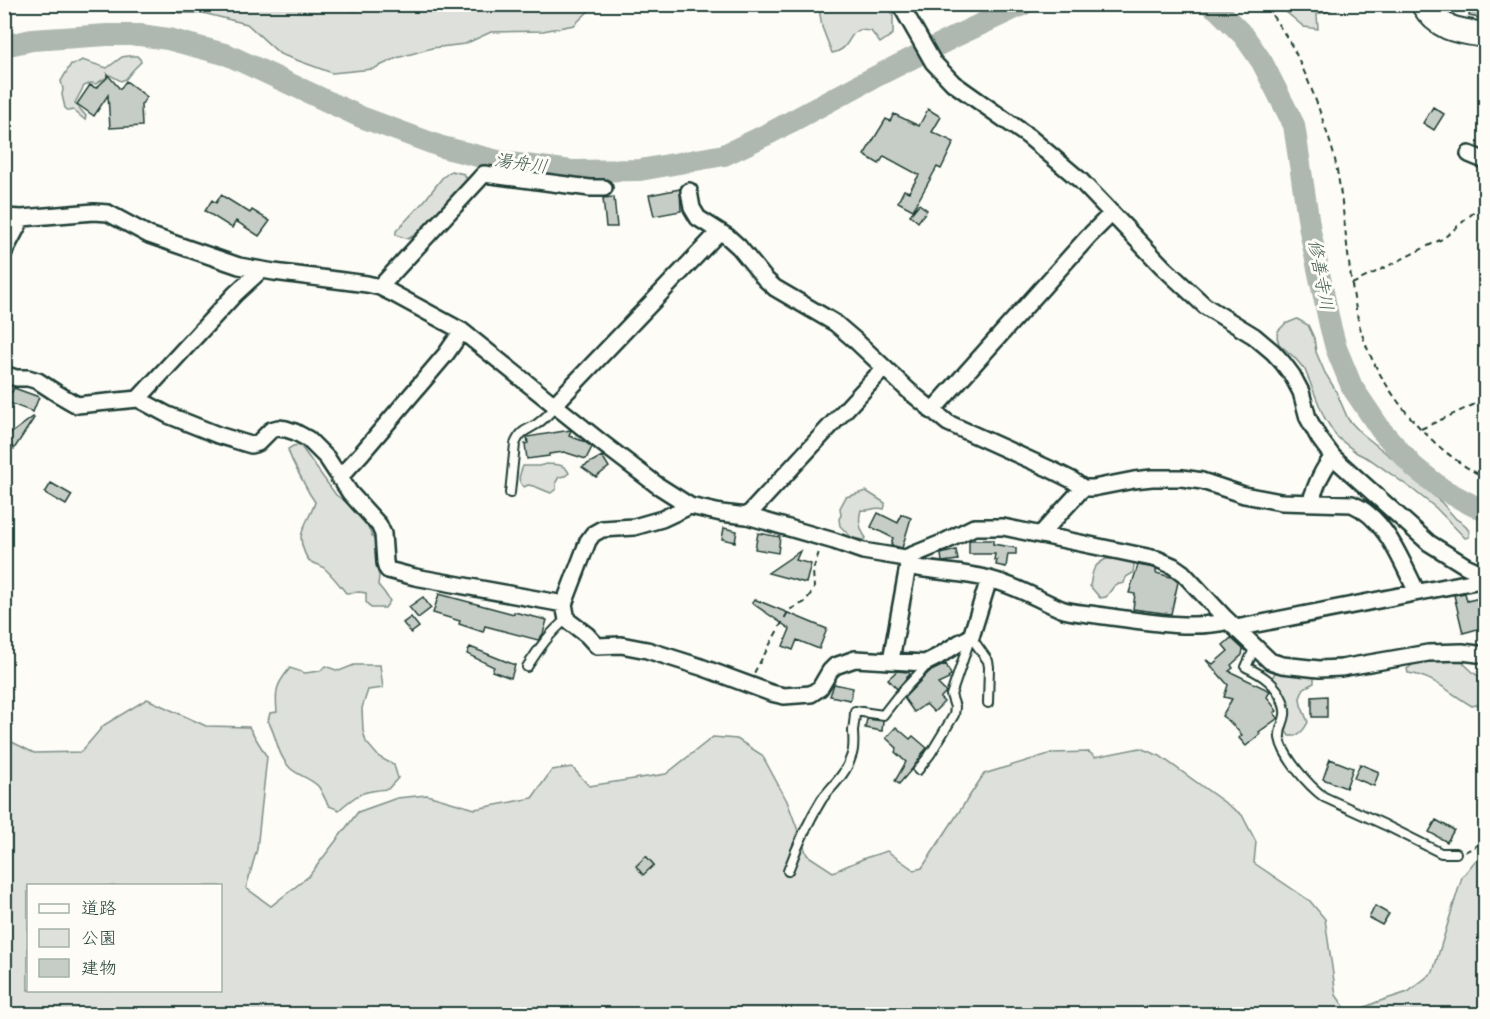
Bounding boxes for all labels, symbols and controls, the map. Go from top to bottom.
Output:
water label: 湯舟川 [493,146,550,179]
water label: 修善寺川 [1303,237,1340,313]
legend [27,884,222,992]
text: 道路 [81,895,117,920]
text: 公園 [81,925,117,950]
text: 建物 [81,955,117,980]

